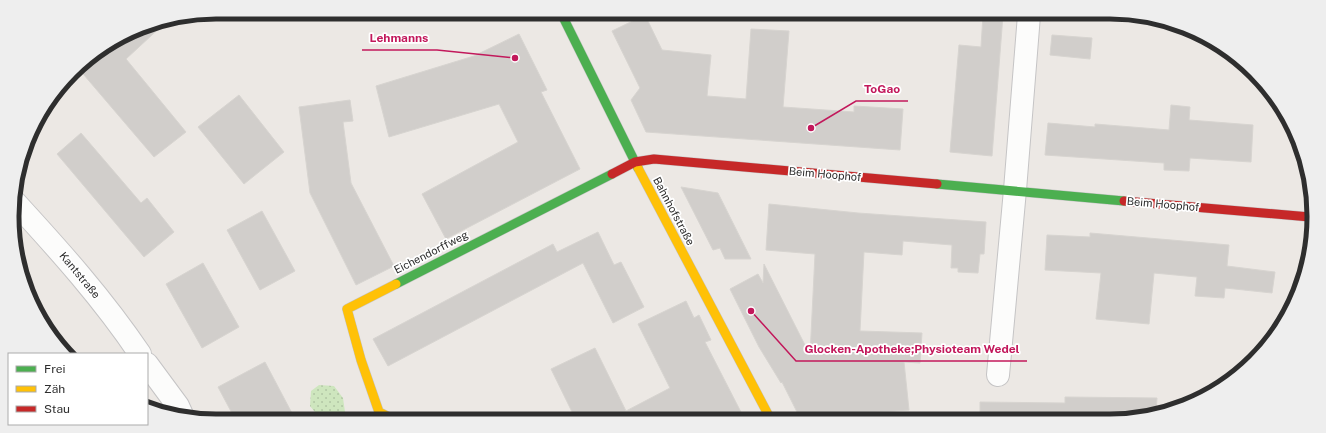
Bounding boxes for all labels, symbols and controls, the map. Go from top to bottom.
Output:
callout: Lehmanns [362,26,437,50]
text: Lehmanns [370,31,428,45]
callout: ToGao [856,77,908,101]
text: ToGao [864,82,900,96]
street label: Beim Hoophof [788,165,862,183]
street label: Bahnhofstraße [651,175,697,247]
street label: Beim Hoophof [1126,195,1200,213]
street label: Eichendorffweg [392,228,470,276]
street label: Kantstraße [57,250,103,300]
callout: Glocken-Apotheke;Physioteam Wedel [796,337,1027,361]
text: Glocken-Apotheke;Physioteam Wedel [804,342,1020,356]
legend [8,353,148,425]
text: Frei [44,362,66,376]
text: Zäh [44,382,65,396]
text: Stau [44,402,70,416]

